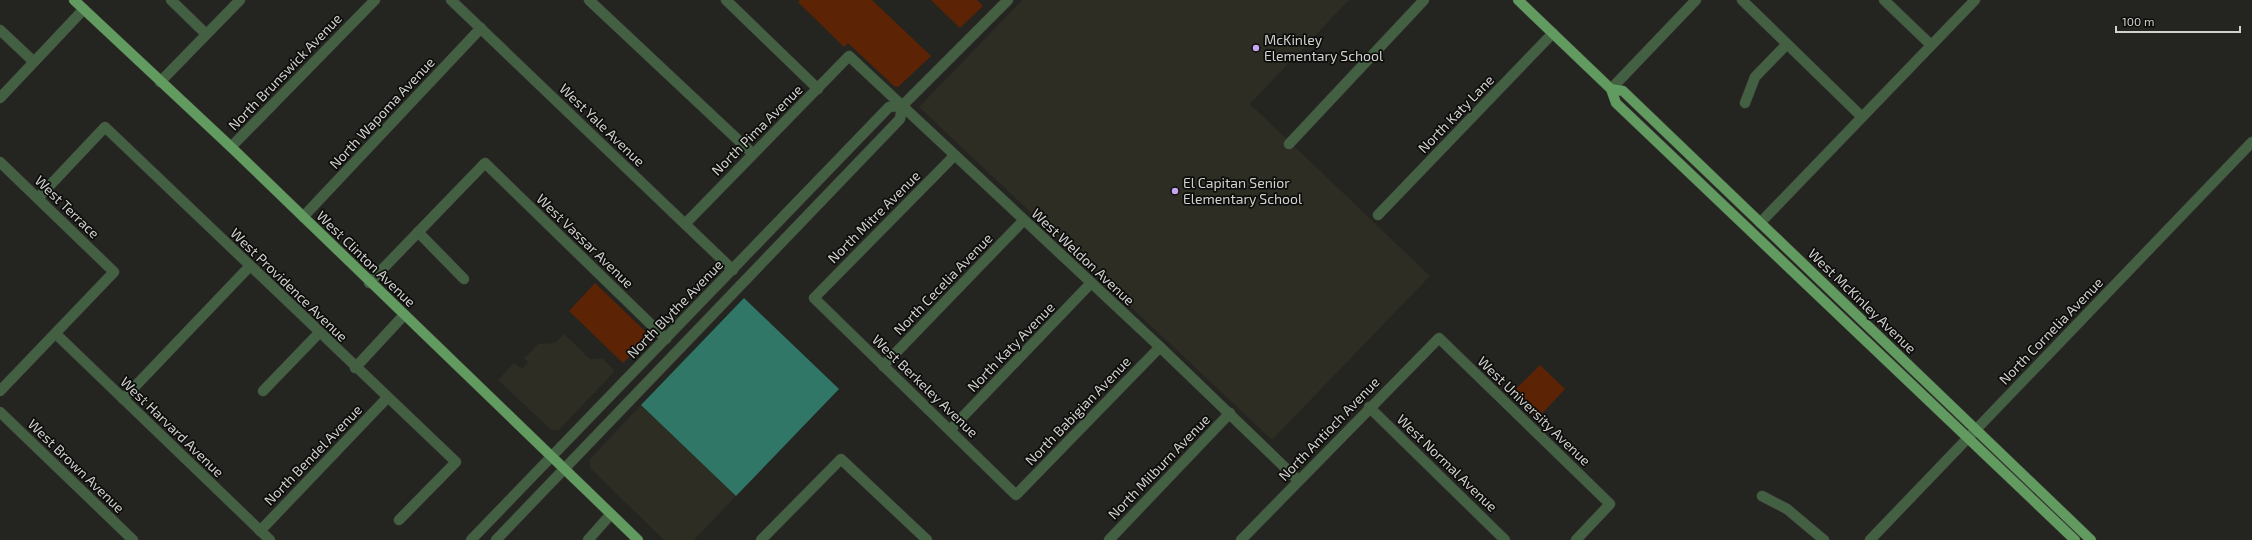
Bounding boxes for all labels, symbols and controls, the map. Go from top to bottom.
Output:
scale bar [2116,8,2240,34]
street label: North Brunswick Avenue [224,10,345,134]
text: 100 m [2122,14,2154,28]
place label: McKinley Elementary School [1264,31,1384,64]
marker: McKinley Elementary School [1251,43,1261,53]
street label: North Wapoma Avenue [326,53,438,172]
street label: North Katy Lane [1414,71,1497,156]
street label: West Yale Avenue [556,80,649,170]
street label: North Pima Avenue [708,81,806,179]
street label: North Mitre Avenue [824,167,923,266]
street label: West Terrace [32,172,103,242]
place label: El Capitan Senior Elementary School [1183,174,1303,207]
marker: El Capitan Senior Elementary School [1170,186,1180,196]
street label: West Vassar Avenue [533,190,637,291]
street label: West Weldon Avenue [1028,205,1138,309]
street label: West Clinton Avenue [313,207,419,310]
street label: West Providence Avenue [227,224,351,345]
street label: North Cecelia Avenue [890,229,996,338]
street label: West McKinley Avenue [1805,245,1920,357]
street label: North Blythe Avenue [623,256,726,362]
street label: North Cornelia Avenue [1995,274,2106,388]
street label: North Katy Avenue [963,298,1058,395]
street label: West Berkeley Avenue [869,331,982,441]
street label: West University Avenue [1474,352,1594,469]
street label: North Babigian Avenue [1021,353,1134,469]
street label: West Harvard Avenue [117,373,228,480]
street label: North Antioch Avenue [1275,373,1383,484]
street label: North Bendel Avenue [260,401,365,509]
street label: West Normal Avenue [1394,410,1501,515]
street label: North Milburn Avenue [1104,411,1213,523]
street label: West Brown Avenue [25,415,128,516]

